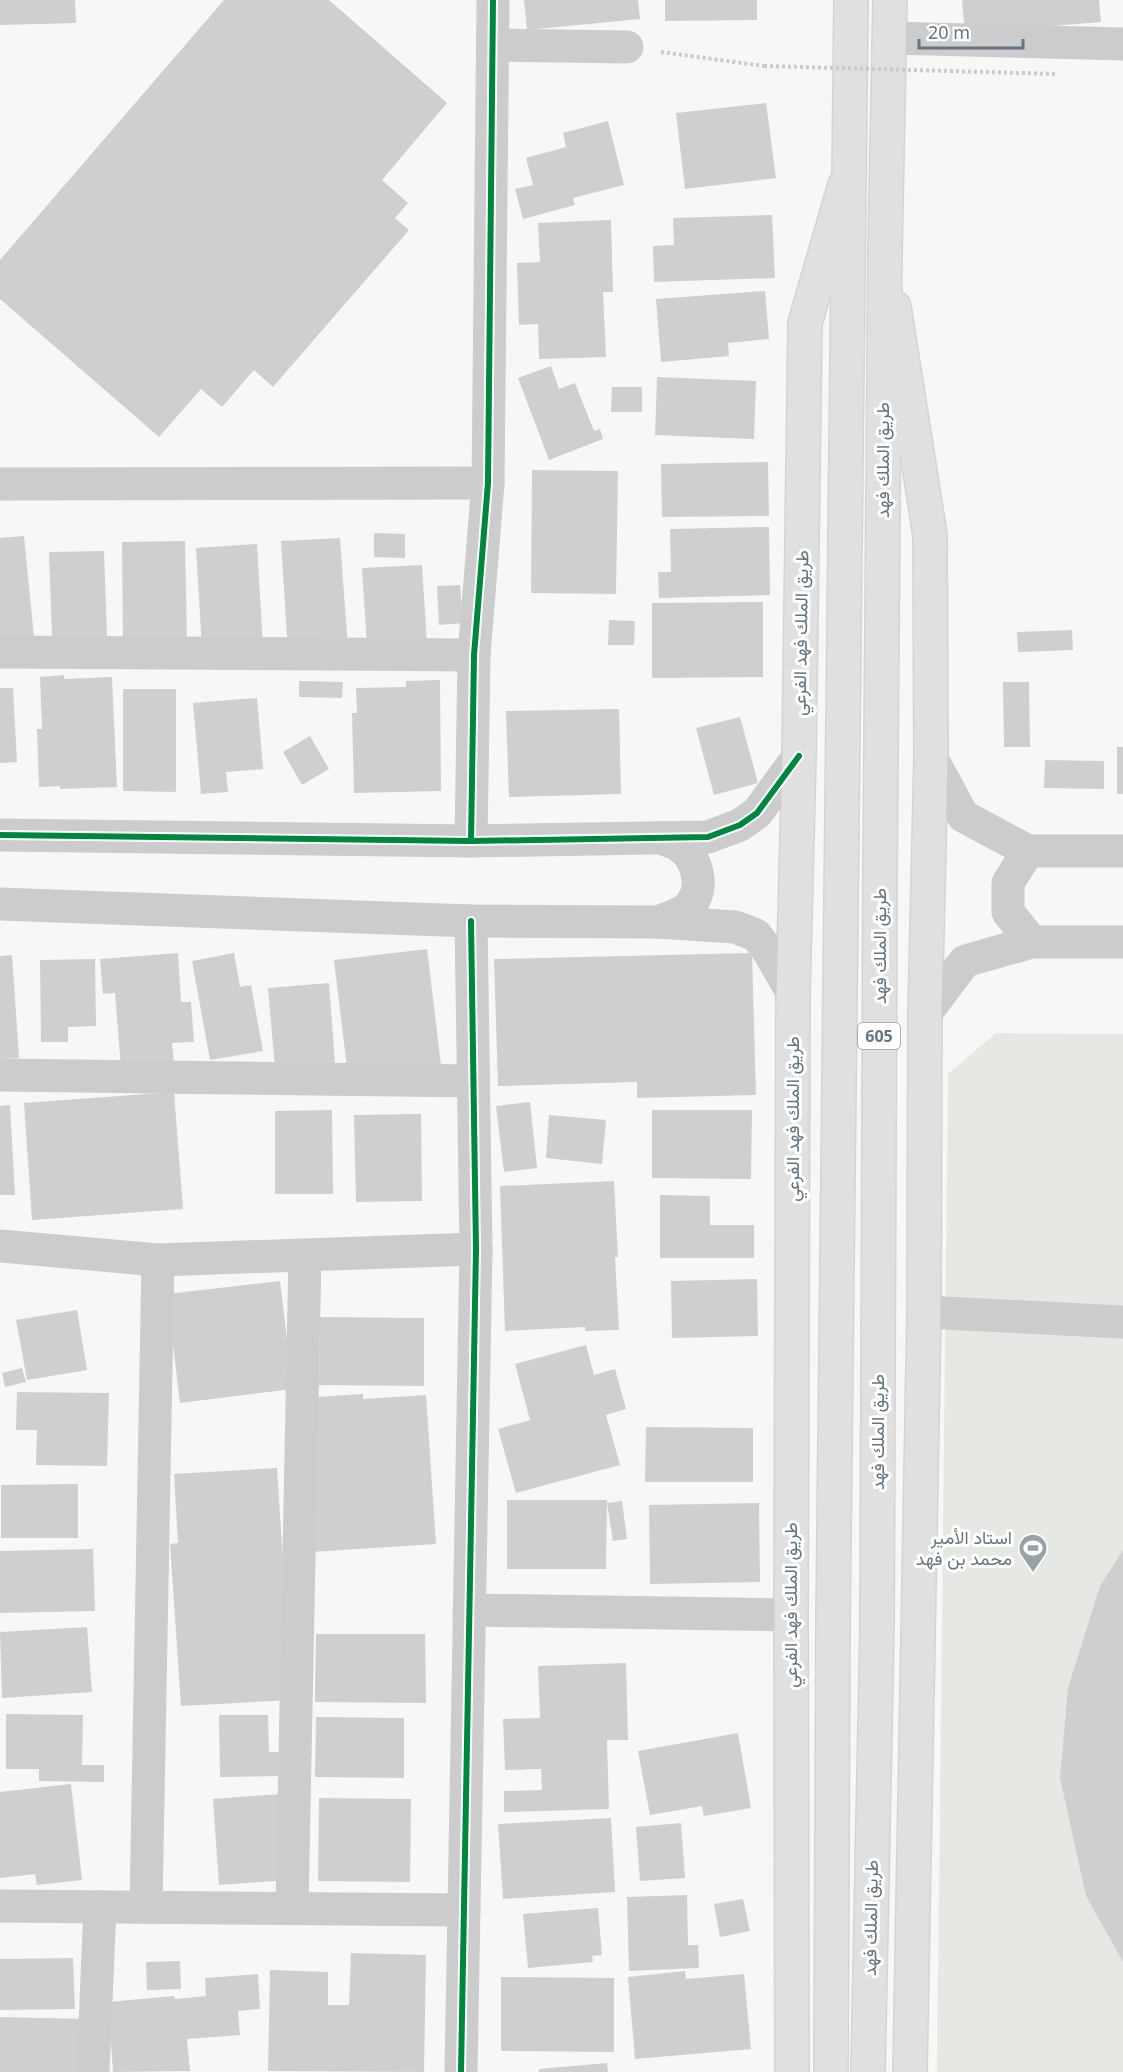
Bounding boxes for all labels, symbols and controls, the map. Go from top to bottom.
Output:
scale bar [919,12,1022,50]
text: 20 m [928,20,970,44]
street label: طريق الملك فهد [870,402,894,518]
street label: طريق الملك فهد الفرعي [787,550,817,716]
street label: طريق الملك فهد [867,888,891,1004]
road number: 605 [858,1023,900,1049]
street label: طريق الملك فهد الفرعي [780,1036,808,1202]
street label: طريق الملك فهد [865,1374,889,1490]
street label: طريق الملك فهد الفرعي [778,1522,806,1688]
place label: استاد الأمير محمد بن فهد [916,1525,1012,1570]
sports icon: استاد الأمير محمد بن فهد [1017,1532,1049,1574]
street label: طريق الملك فهد [857,1860,883,1976]

